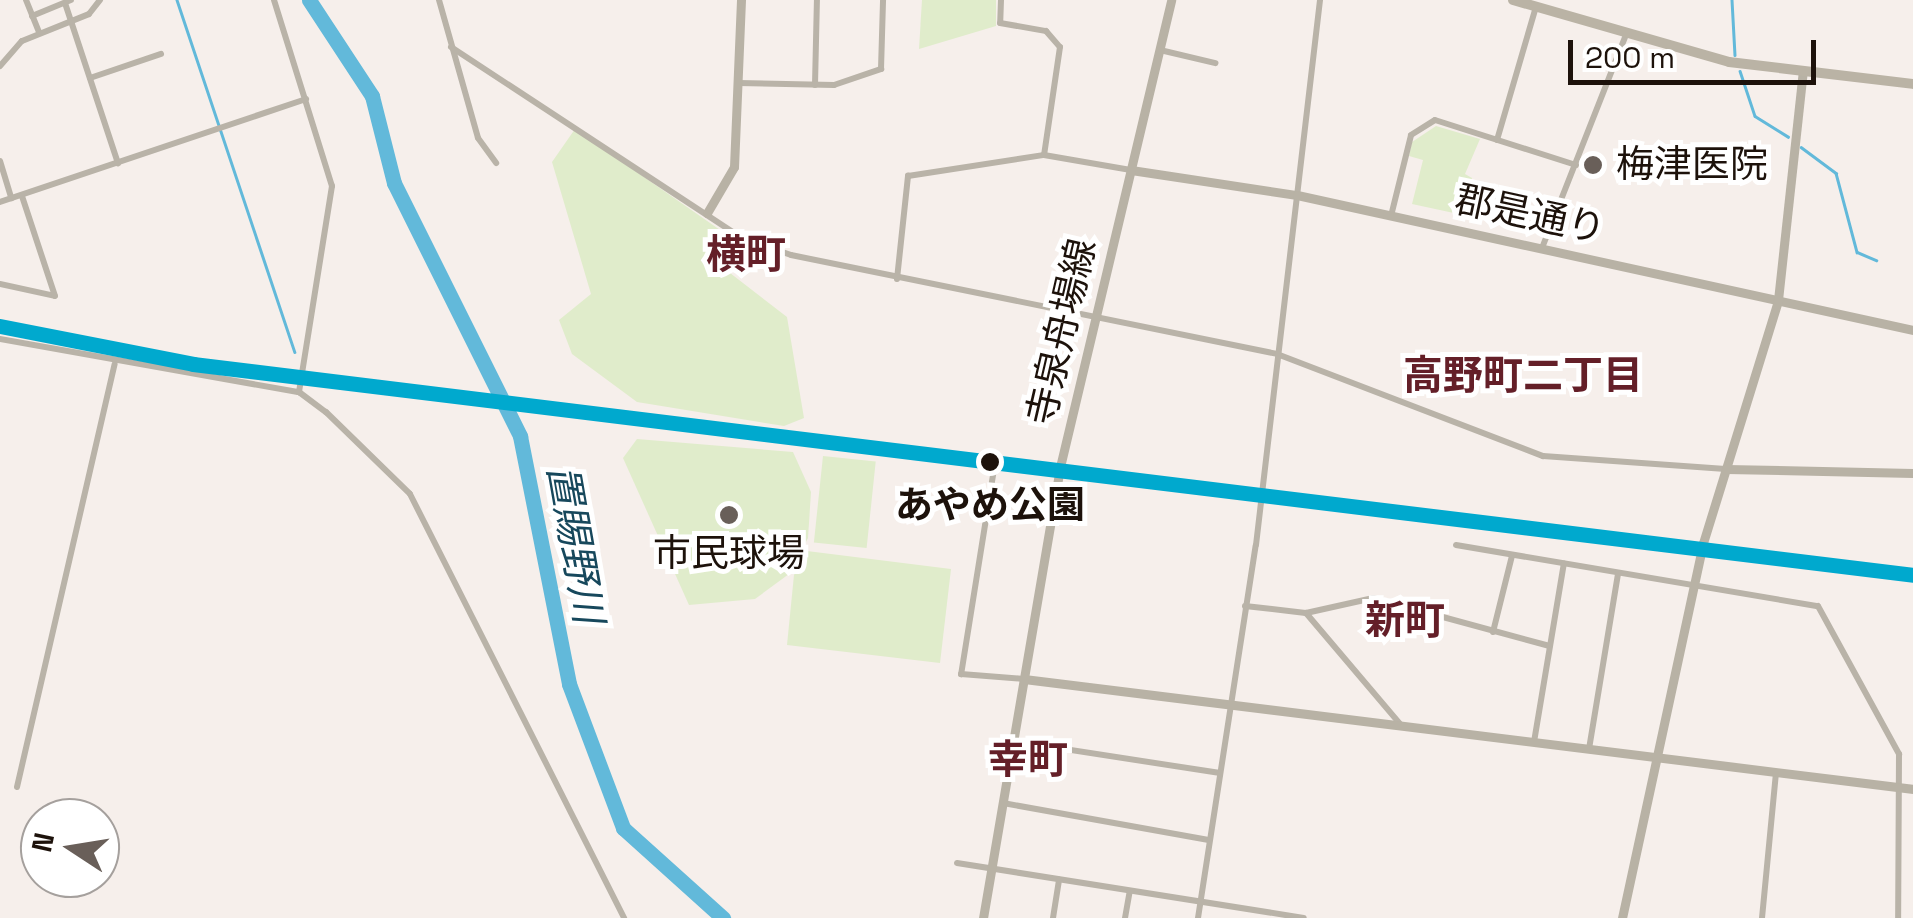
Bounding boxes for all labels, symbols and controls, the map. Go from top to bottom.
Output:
scale bar [1573,20,1820,82]
text: 200 m [1585,38,1675,77]
place label: 梅津医院 [1616,142,1768,188]
marker: 梅津医院 [1580,152,1606,178]
street label: 郡是通り [1451,177,1609,253]
district label: 横町 [706,231,786,279]
street label: 寺泉舟場線 [1018,234,1106,430]
district label: 高野町二丁目 [1403,352,1643,400]
marker: あやめ公園 [974,446,1006,478]
water label: 置賜野川 [537,461,613,627]
place label: あやめ公園 [895,483,1085,529]
marker: 市民球場 [718,504,740,526]
place label: 市民球場 [653,531,805,577]
district label: 新町 [1365,597,1445,645]
district label: 幸町 [988,736,1068,784]
north arrow [20,798,120,898]
text: N [23,829,62,855]

